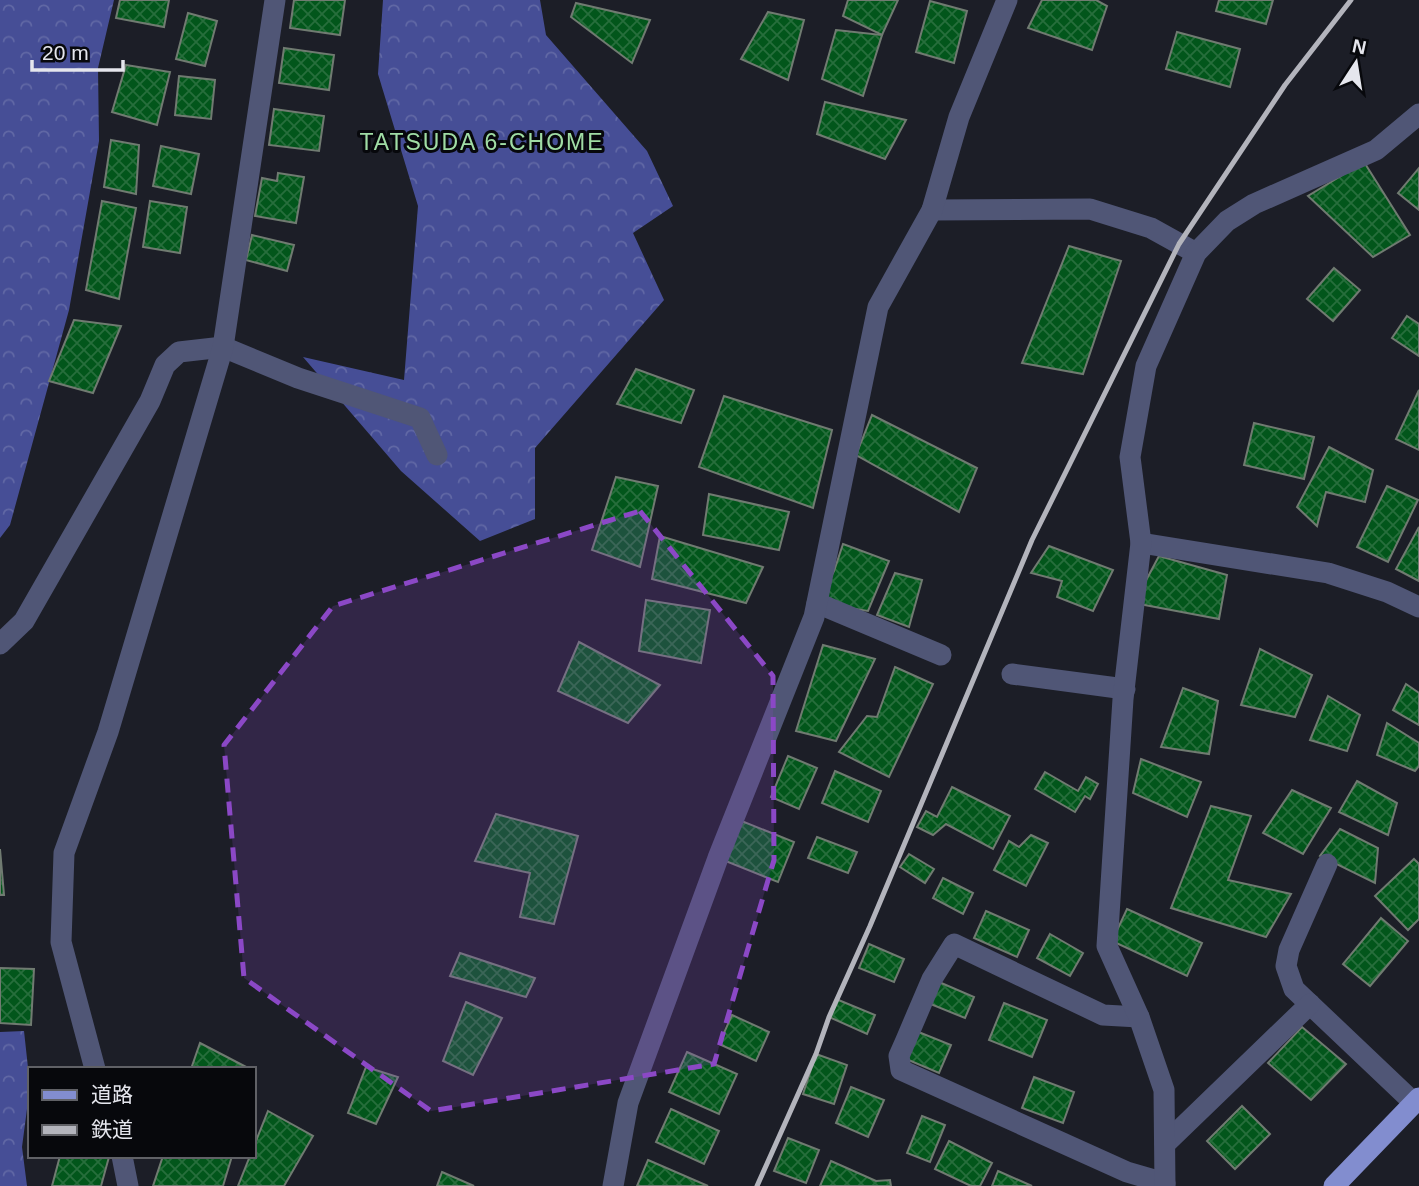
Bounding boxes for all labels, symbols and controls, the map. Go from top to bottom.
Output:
scale bar [32,28,122,72]
north arrow [1321,28,1391,98]
text: N [1351,35,1368,59]
text: 20 m [42,41,89,64]
district label: TATSUDA 6-CHOME [359,129,605,155]
legend [28,1067,256,1158]
text: 道路 [91,1083,133,1106]
text: 鉄道 [91,1118,133,1141]

